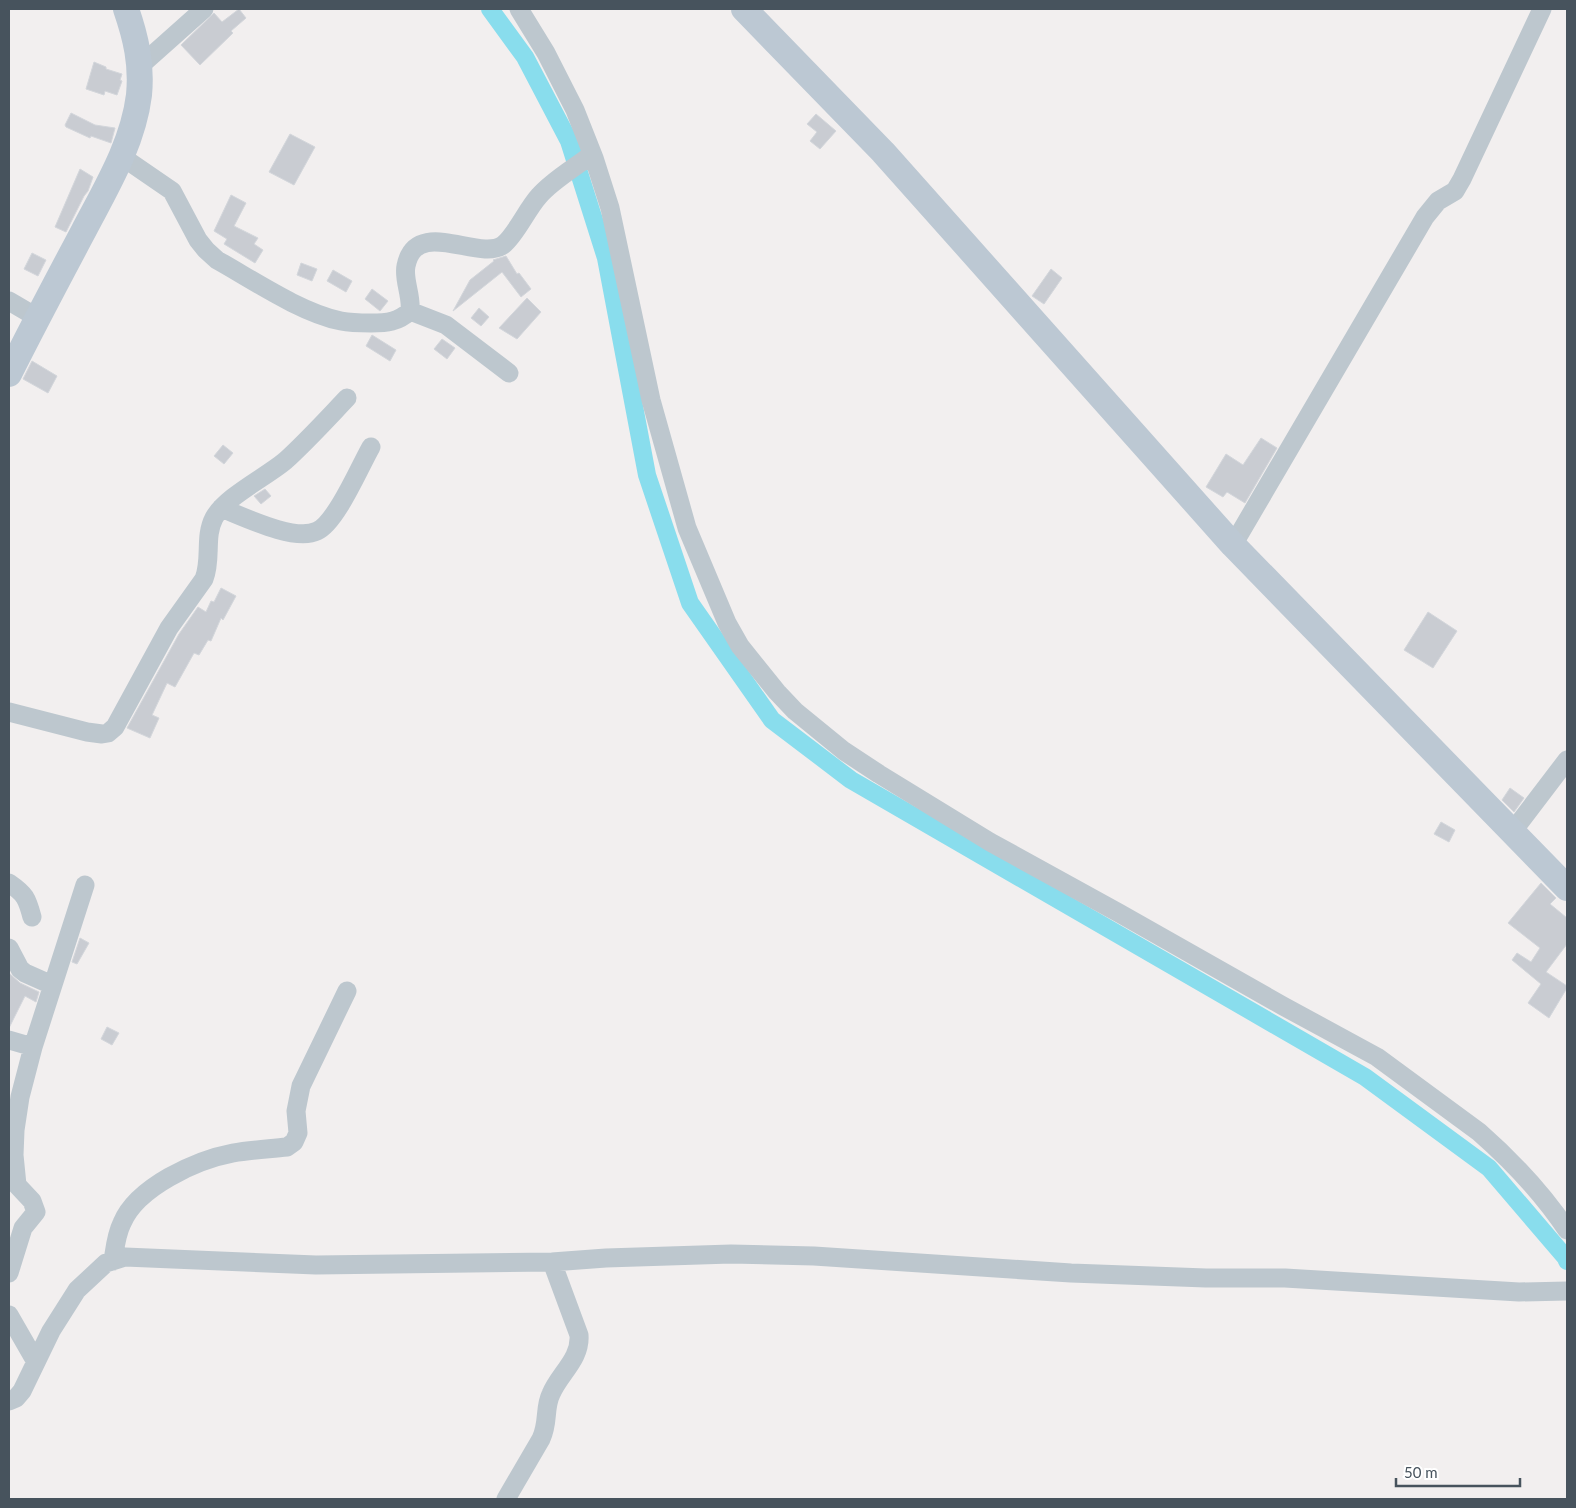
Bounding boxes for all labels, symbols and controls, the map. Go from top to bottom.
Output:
scale bar [1396,1456,1520,1488]
text: 50 m [1404,1463,1438,1481]

